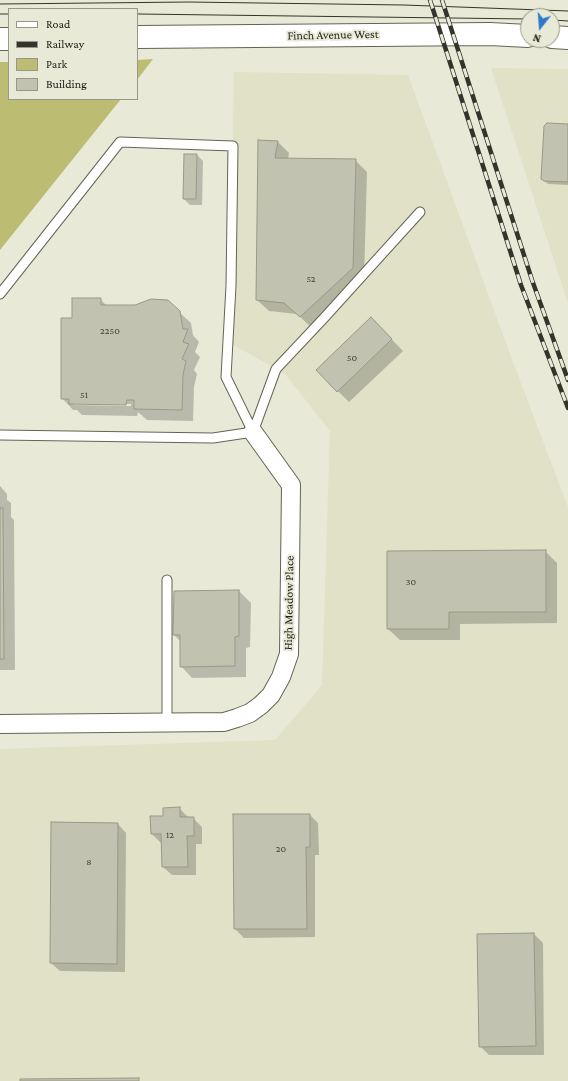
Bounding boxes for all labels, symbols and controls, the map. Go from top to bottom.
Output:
legend [8,8,138,100]
north arrow [520,8,560,48]
text: Road [46,17,70,31]
street label: Finch Avenue West [287,27,379,43]
text: N [531,32,542,45]
text: Railway [46,37,84,51]
text: Park [46,57,67,71]
text: Building [46,77,87,91]
house number: 52 [306,273,316,285]
house number: 2250 [100,325,120,337]
house number: 50 [347,352,357,364]
house number: 51 [80,389,88,401]
street label: High Meadow Place [281,556,297,650]
house number: 30 [406,576,416,588]
house number: 12 [166,829,174,841]
house number: 20 [276,843,286,855]
house number: 8 [86,856,92,868]

